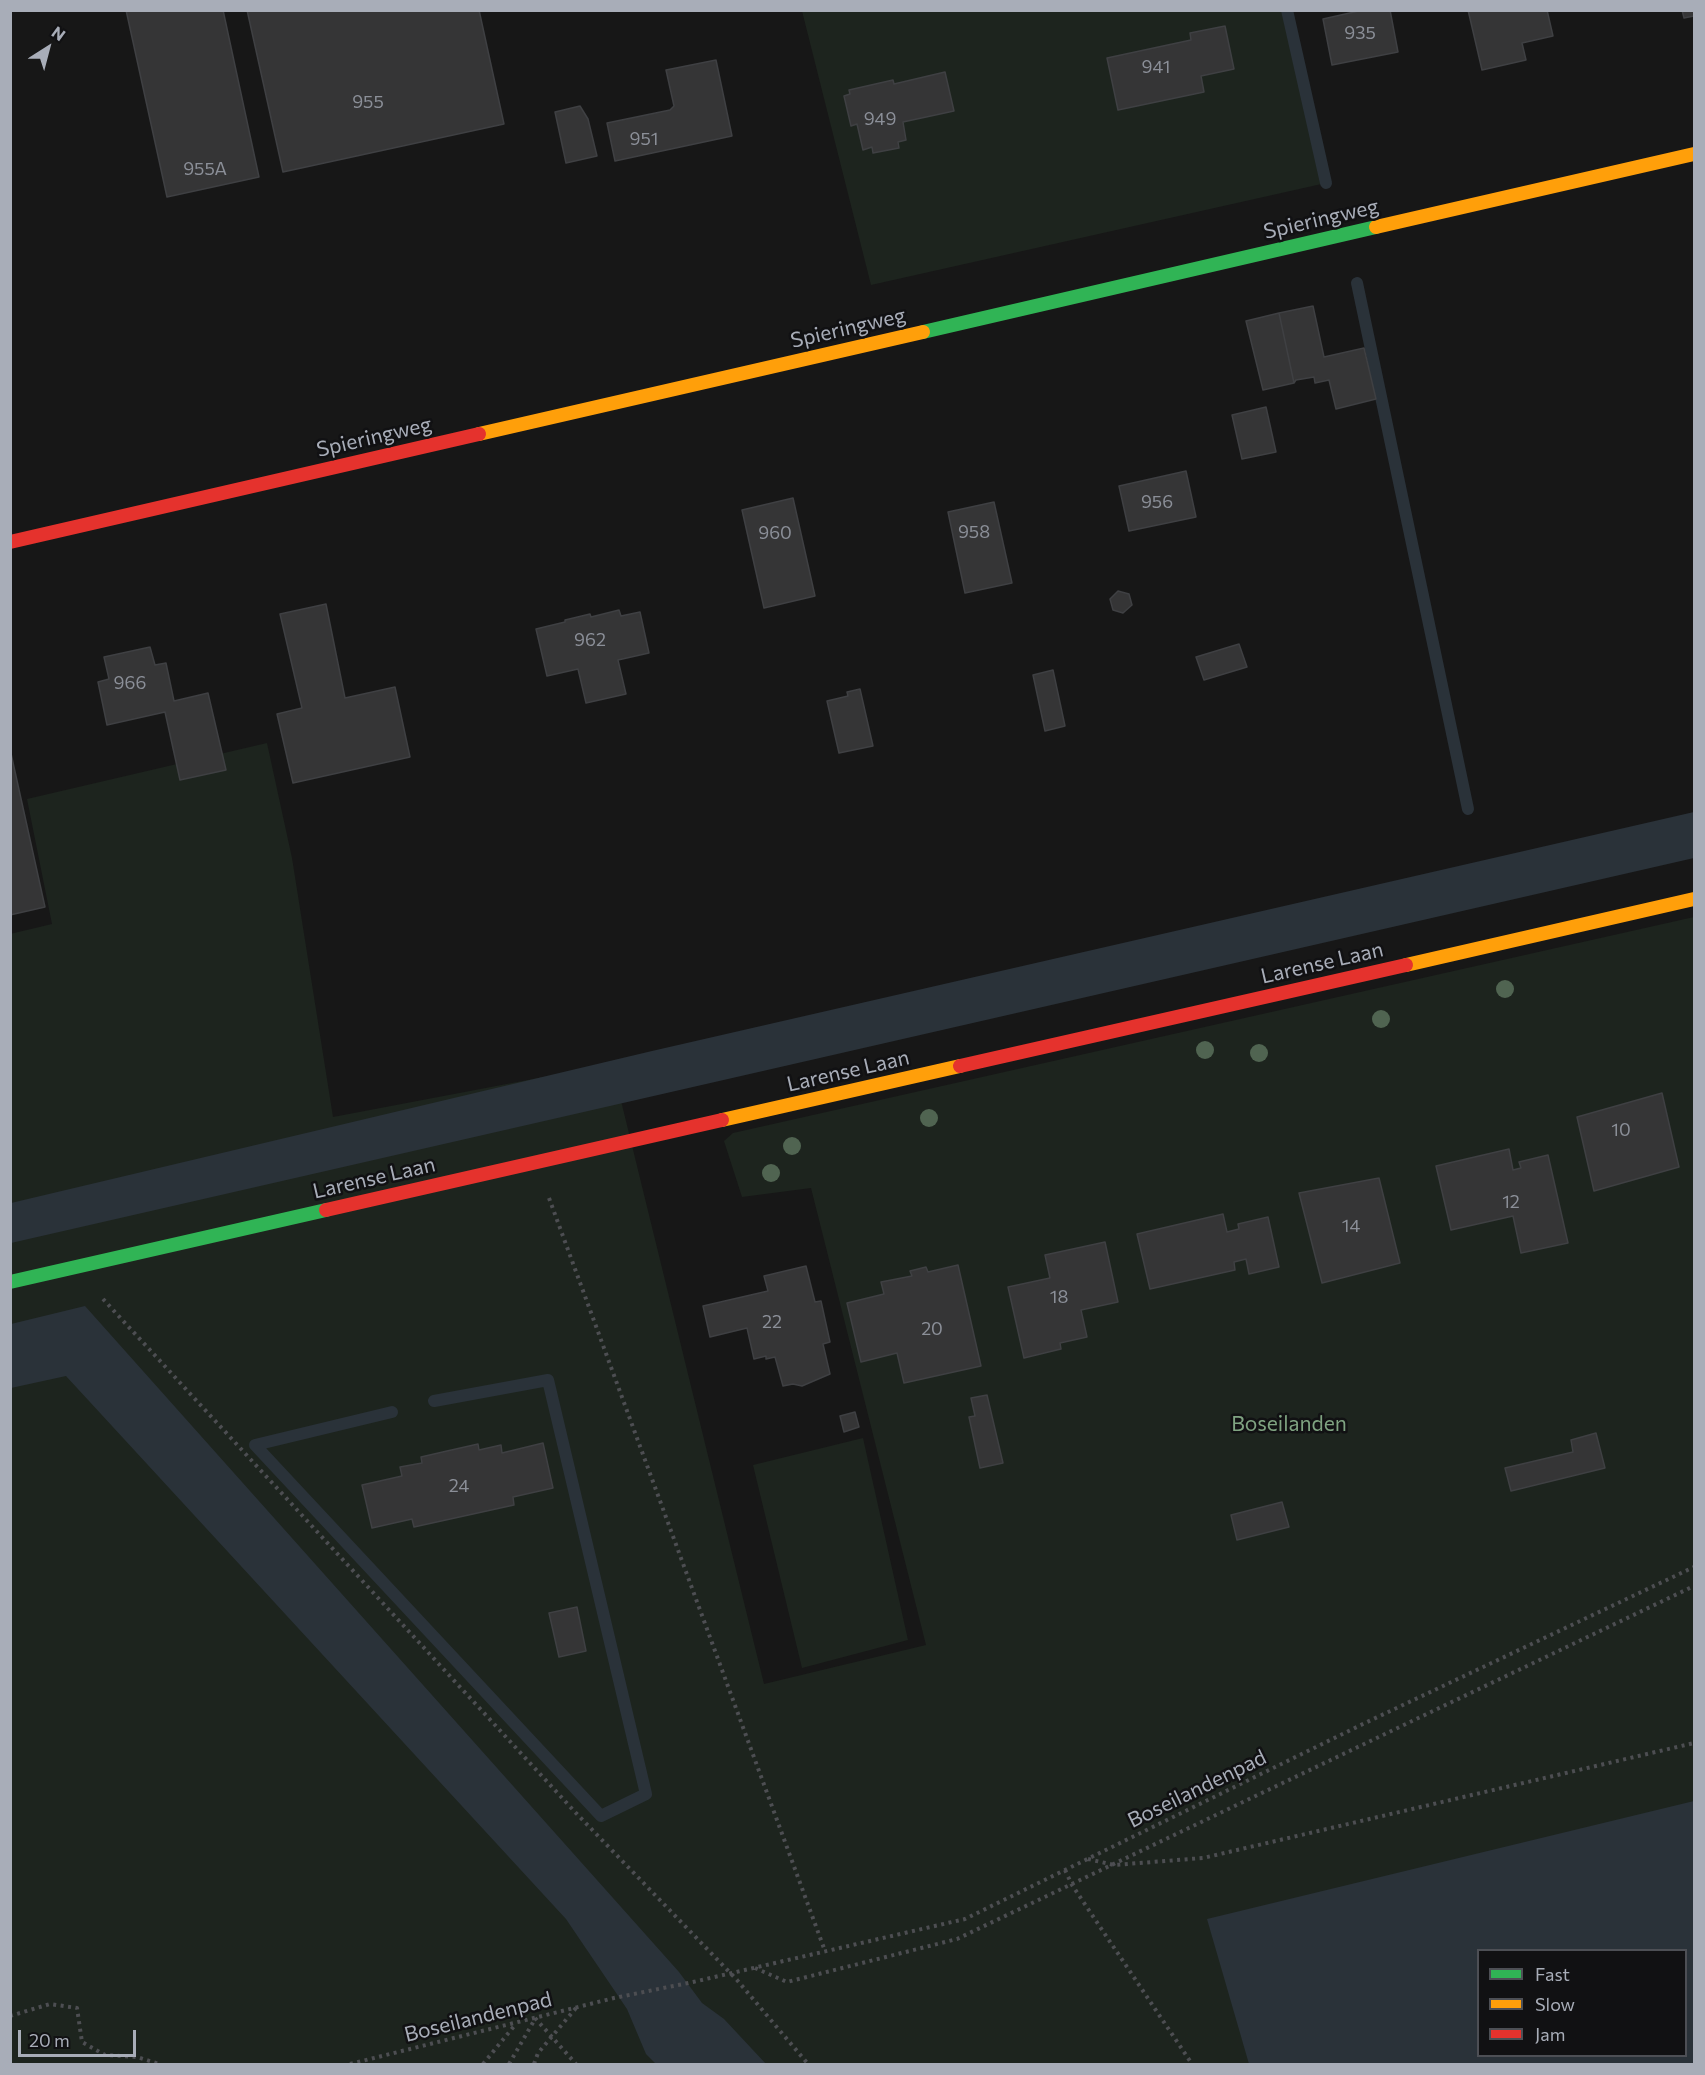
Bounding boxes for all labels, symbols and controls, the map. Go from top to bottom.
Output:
north arrow [18,18,78,78]
text: N [48,22,69,44]
house number: 935 [1344,22,1376,44]
house number: 941 [1142,56,1170,78]
house number: 955 [352,91,384,113]
house number: 949 [864,108,896,130]
house number: 951 [630,128,658,150]
house number: 955A [183,158,227,180]
street label: Spieringweg [1261,194,1381,244]
street label: Spieringweg [788,303,908,353]
street label: Spieringweg [314,412,434,462]
house number: 956 [1141,491,1173,513]
house number: 958 [958,521,990,543]
house number: 960 [758,522,792,544]
house number: 962 [574,629,606,651]
house number: 966 [114,672,146,694]
street label: Larense Laan [1258,937,1386,989]
street label: Larense Laan [784,1045,912,1097]
house number: 10 [1611,1119,1631,1141]
street label: Larense Laan [310,1152,438,1204]
house number: 12 [1502,1191,1520,1213]
house number: 14 [1342,1215,1360,1237]
house number: 18 [1050,1286,1068,1308]
house number: 22 [762,1311,782,1333]
house number: 20 [921,1318,943,1340]
park label: Boseilanden [1231,1411,1347,1437]
house number: 24 [449,1475,469,1497]
street label: Boseilandenpad [1124,1745,1270,1833]
legend [1477,1949,1687,2057]
text: Fast [1535,1963,1570,1985]
street label: Boseilandenpad [402,1987,554,2047]
text: Slow [1535,1993,1575,2015]
scale bar [21,2018,140,2056]
text: Jam [1535,2023,1565,2045]
text: 20 m [29,2029,70,2051]

